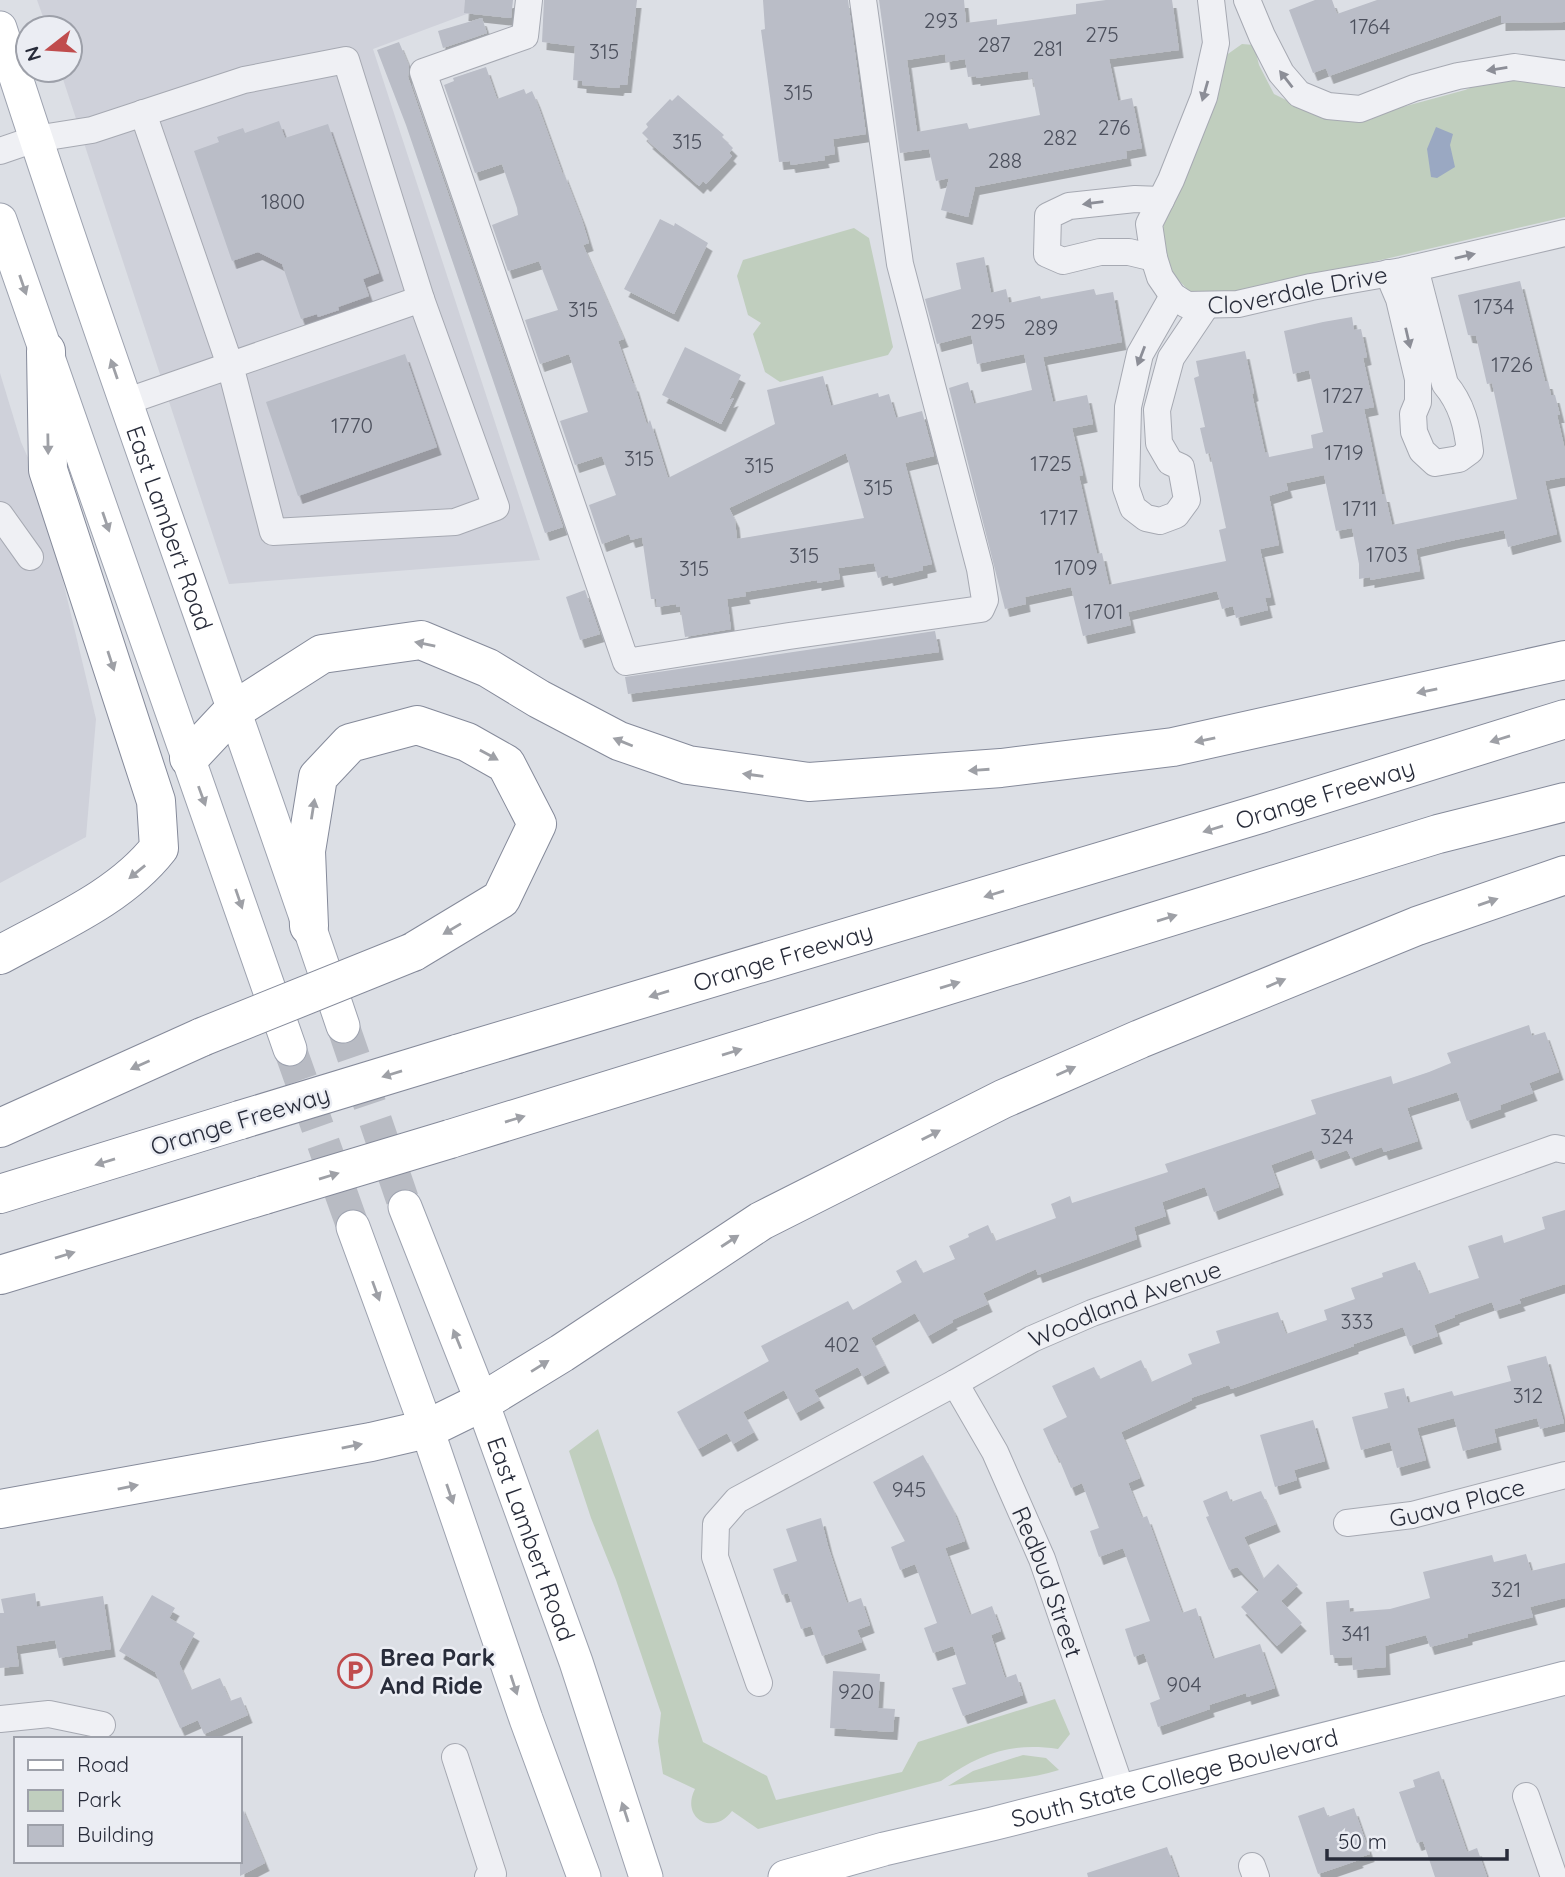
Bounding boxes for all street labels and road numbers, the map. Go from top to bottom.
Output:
street label: Cloverdale Drive [1207,259,1390,320]
street label: East Lambert Road [120,422,220,634]
street label: Orange Freeway [1232,752,1418,836]
street label: Orange Freeway [689,916,876,998]
street label: Orange Freeway [147,1078,333,1162]
street label: Woodland Avenue [1024,1253,1225,1354]
street label: East Lambert Road [481,1432,582,1645]
street label: Guava Place [1387,1471,1528,1533]
street label: Redbud Street [1006,1502,1090,1661]
street label: South State College Boulevard [1008,1721,1341,1834]

